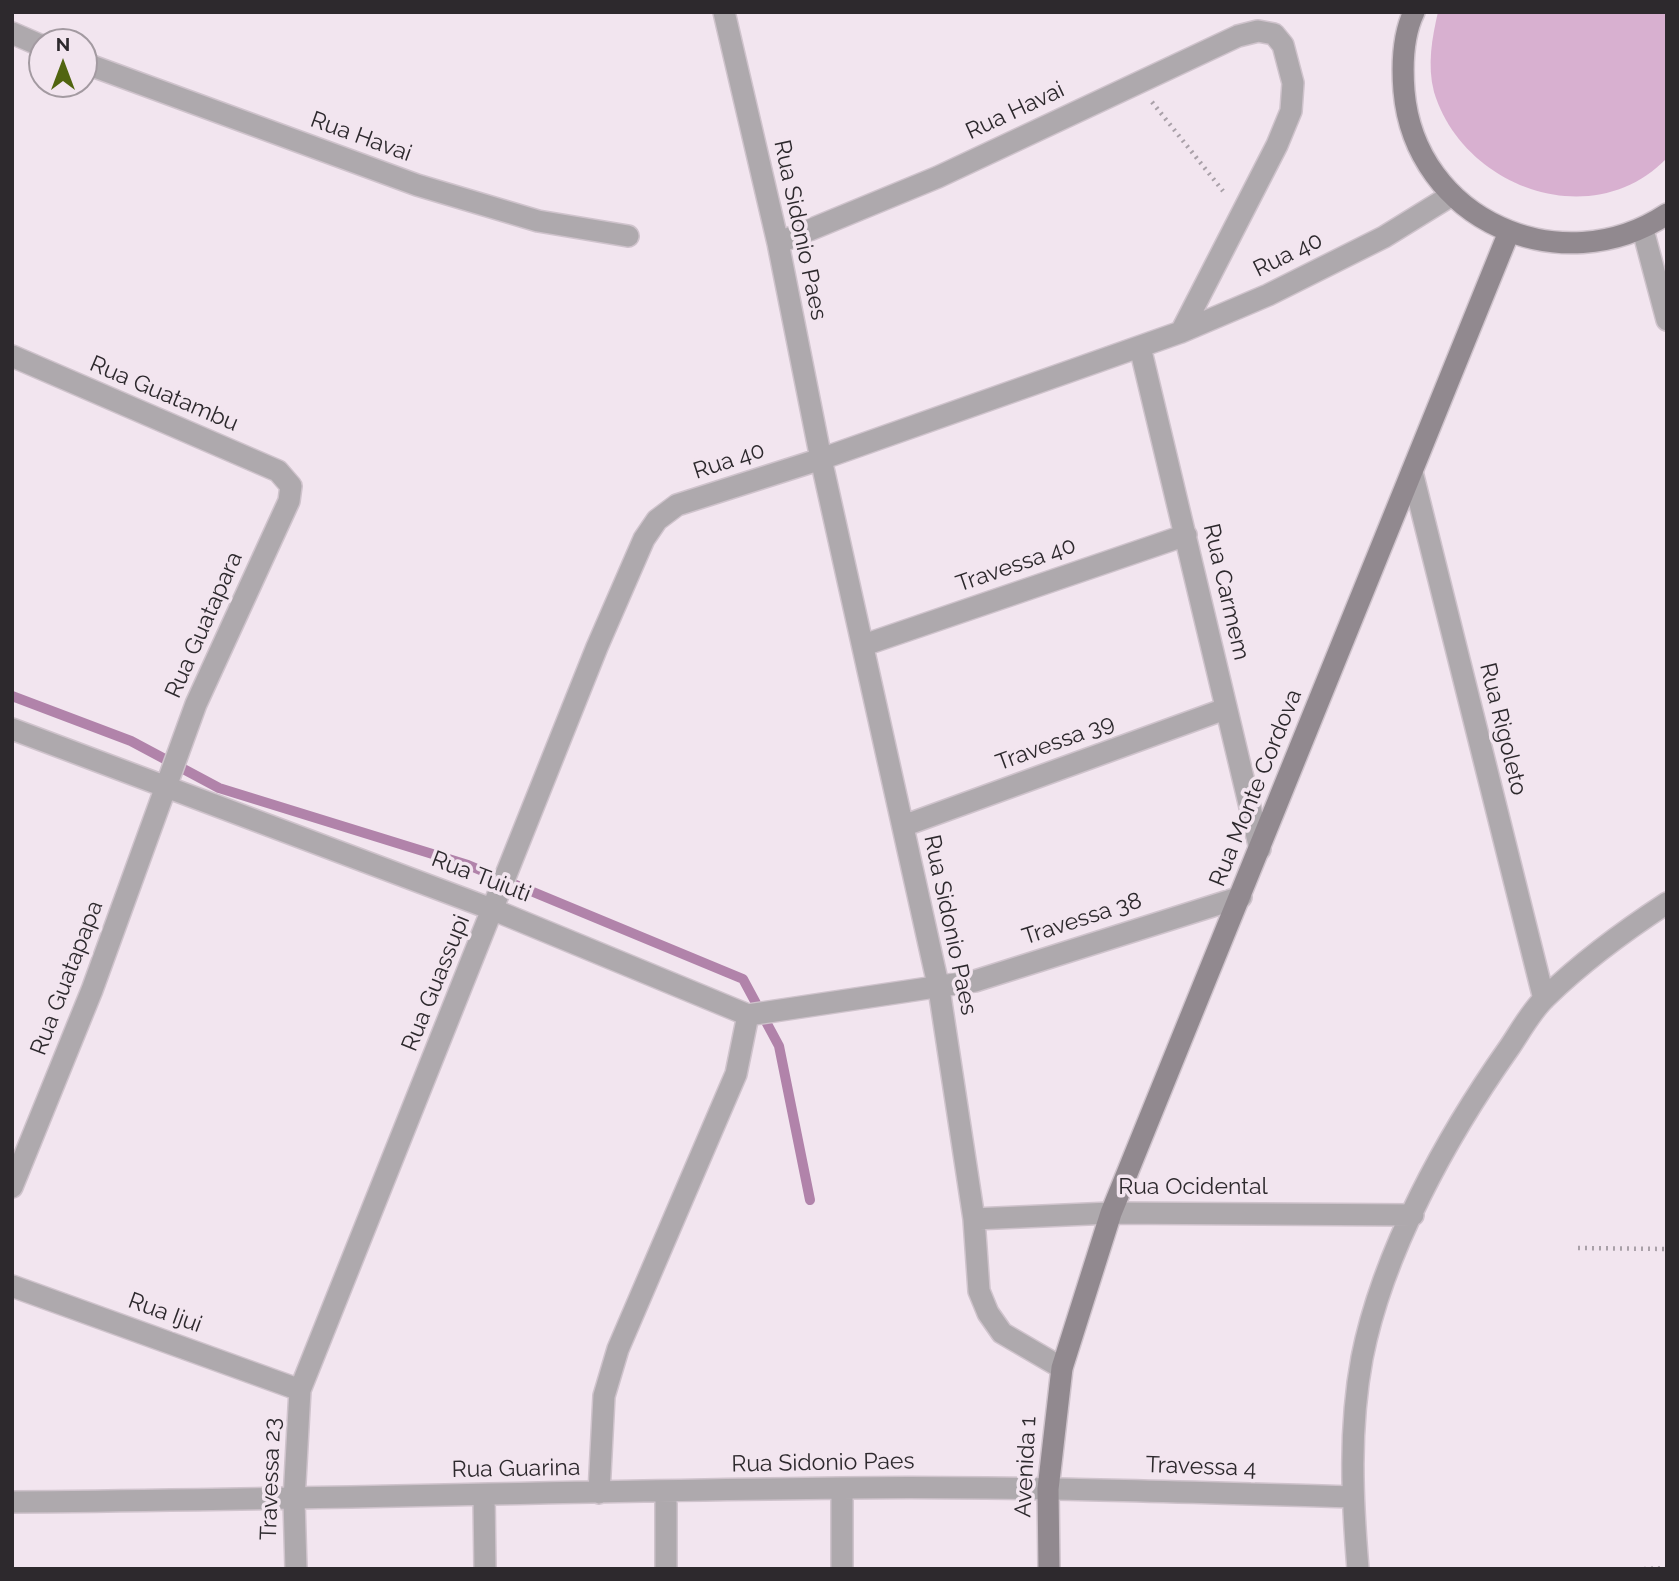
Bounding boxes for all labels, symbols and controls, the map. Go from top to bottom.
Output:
north arrow [28,28,98,98]
text: N [56,33,70,55]
street label: Rua Havai [961,76,1069,146]
street label: Rua Havai [307,106,415,168]
street label: Rua Sidonio Paes [767,138,833,322]
street label: Rua 40 [1249,226,1327,284]
street label: Rua Guatambu [86,350,242,438]
street label: Rua 40 [690,437,768,485]
street label: Rua Carmem [1197,521,1255,663]
street label: Travessa 40 [953,532,1079,598]
street label: Rua Guatapara [159,548,249,702]
street label: Rua Rigoleto [1473,660,1533,798]
street label: Rua Monte Cordova [1204,685,1308,891]
street label: Travessa 39 [992,709,1118,777]
street label: Rua Sidonio Paes [917,833,983,1017]
street label: Rua Tuiuti [427,845,535,909]
street label: Travessa 38 [1019,887,1145,951]
street label: Rua Guatapapa [25,897,109,1059]
street label: Rua Guassupi [396,911,476,1055]
street label: Rua Ocidental [1118,1173,1268,1201]
street label: Rua Ijui [124,1287,206,1339]
street label: Avenida 1 [1010,1416,1042,1518]
street label: Travessa 23 [255,1417,287,1541]
street label: Rua Sidonio Paes [731,1448,915,1478]
street label: Travessa 4 [1145,1451,1257,1483]
street label: Rua Guarina [451,1454,581,1484]

